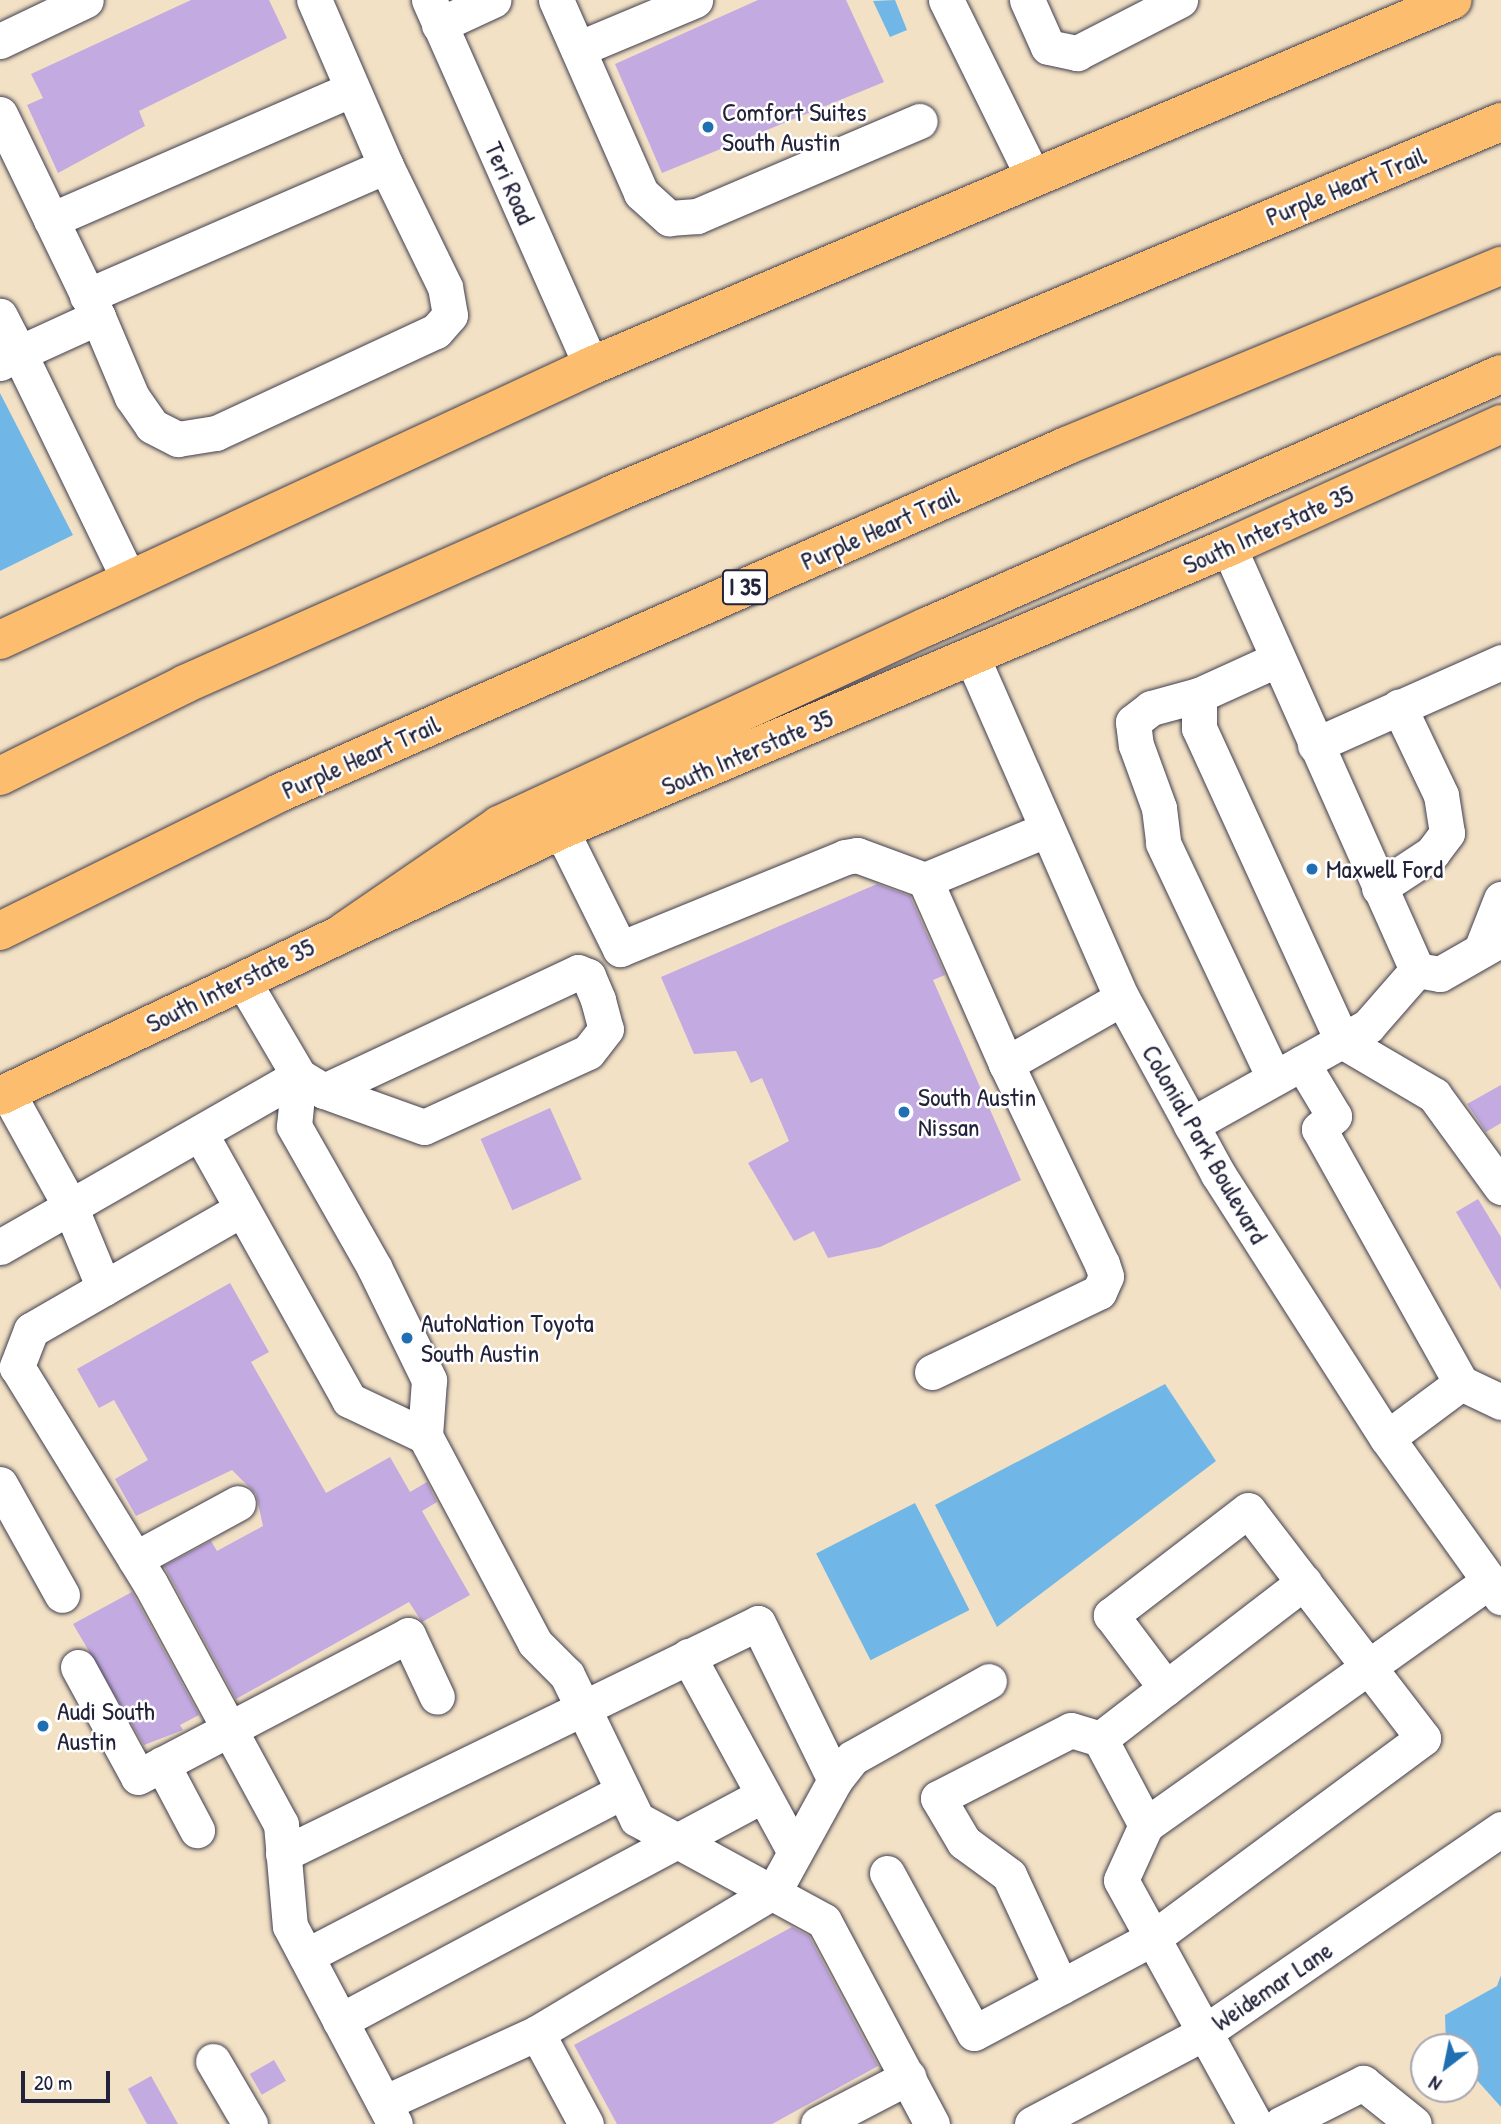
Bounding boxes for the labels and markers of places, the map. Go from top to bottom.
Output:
place label: Comfort Suites South Austin [722,96,867,158]
marker: Comfort Suites South Austin [700,119,716,135]
place label: Maxwell Ford [1326,853,1443,885]
marker: Maxwell Ford [1304,861,1320,877]
place label: South Austin Nissan [918,1081,1036,1142]
marker: South Austin Nissan [896,1104,912,1120]
place label: AutoNation Toyota South Austin [421,1307,594,1368]
marker: AutoNation Toyota South Austin [399,1330,415,1346]
place label: Audi South Austin [57,1695,155,1756]
marker: Audi South Austin [35,1718,51,1734]

